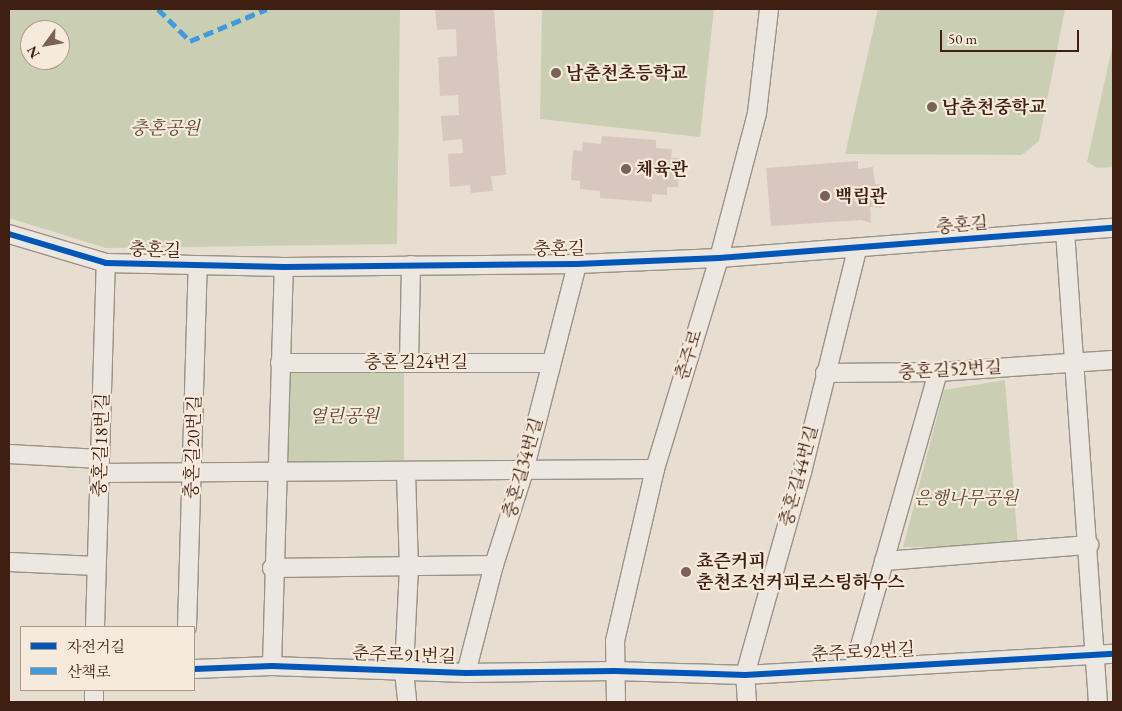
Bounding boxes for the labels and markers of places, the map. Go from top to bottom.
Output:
place label: 남춘천초등학교 [566,62,688,84]
marker: 남춘천초등학교 [550,67,562,79]
place label: 남춘천중학교 [942,96,1046,118]
marker: 남춘천중학교 [926,101,938,113]
place label: 체육관 [636,158,688,180]
marker: 체육관 [620,163,632,175]
place label: 백림관 [835,185,887,207]
marker: 백림관 [819,190,831,202]
place label: 쵸즌커피 춘천조선커피로스팅하우스 [696,551,905,594]
marker: 쵸즌커피 춘천조선커피로스팅하우스 [680,566,692,578]

